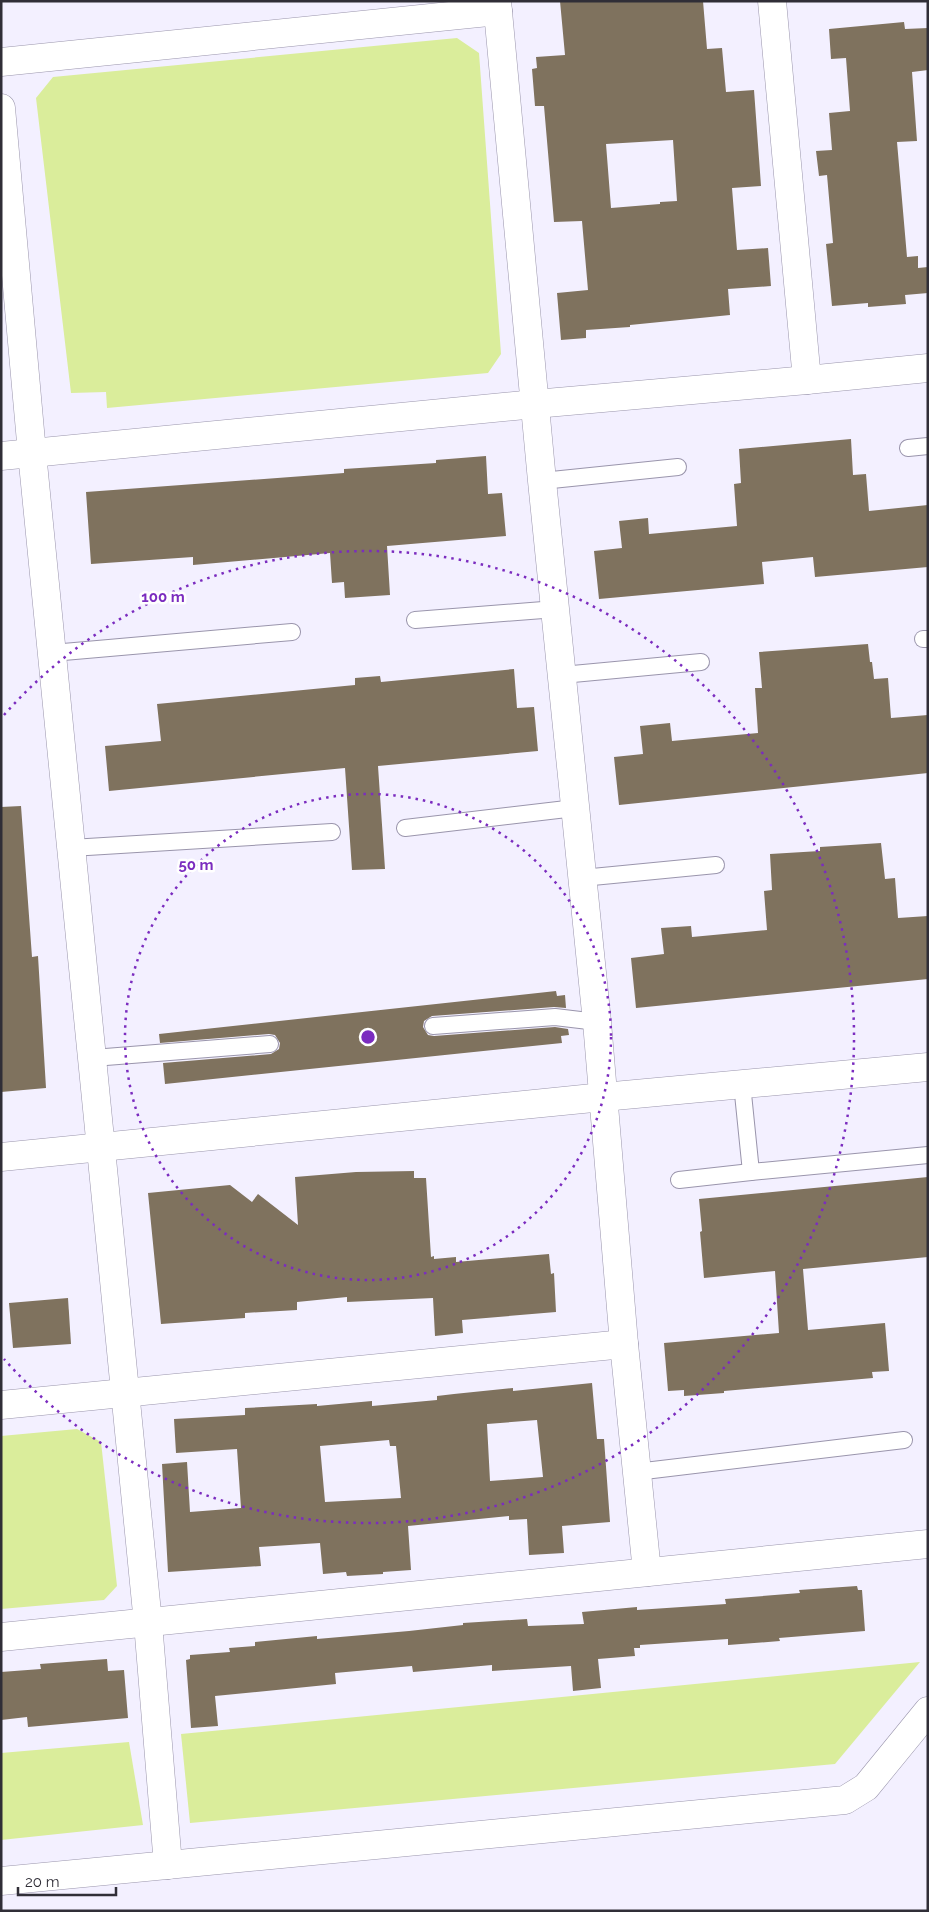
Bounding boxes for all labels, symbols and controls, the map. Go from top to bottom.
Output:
text: 100 m [141,588,185,606]
text: 50 m [178,856,214,874]
centre of rings [359,1028,377,1046]
scale bar [18,1864,115,1896]
text: 20 m [25,1873,60,1891]

